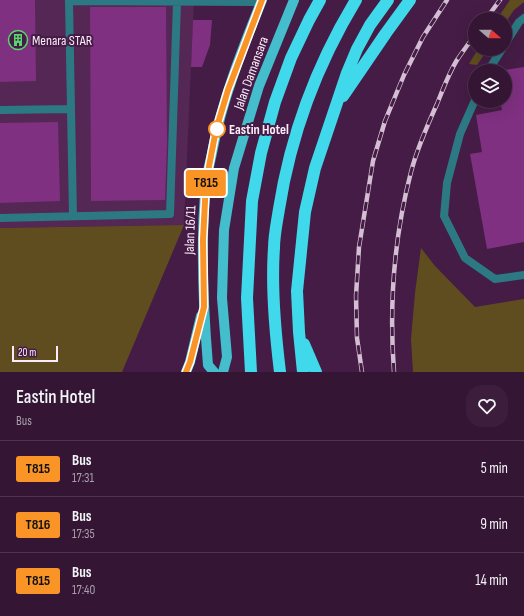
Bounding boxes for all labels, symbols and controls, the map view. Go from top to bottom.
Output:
north arrow [468,12,512,56]
map controls [468,12,512,108]
building icon: Menara STAR [7,29,29,51]
place label: Menara STAR [32,32,93,49]
street label: Jalan Damansara [230,34,272,113]
button: layers [468,64,512,108]
marker: Eastin Hotel [208,120,226,138]
place label: Eastin Hotel [229,121,289,138]
line badge: T815 [178,170,234,196]
text: T815 [194,174,218,191]
street label: Jalan 16/11 [181,205,199,256]
scale bar [12,344,58,363]
text: 20 m [18,346,36,359]
button: heart [466,385,508,427]
text: Eastin Hotel [16,386,95,409]
text: Bus [16,413,32,429]
text: Bus [72,451,91,470]
text: 5 min [481,459,508,478]
text: T815 [26,460,50,477]
text: 17:31 [72,470,94,486]
text: Bus [72,507,91,526]
text: 9 min [480,515,508,534]
text: T816 [26,516,50,533]
text: 17:35 [72,526,95,542]
text: Bus [72,563,91,582]
text: 14 min [475,571,508,590]
text: T815 [26,572,50,589]
text: 17:40 [72,582,95,598]

